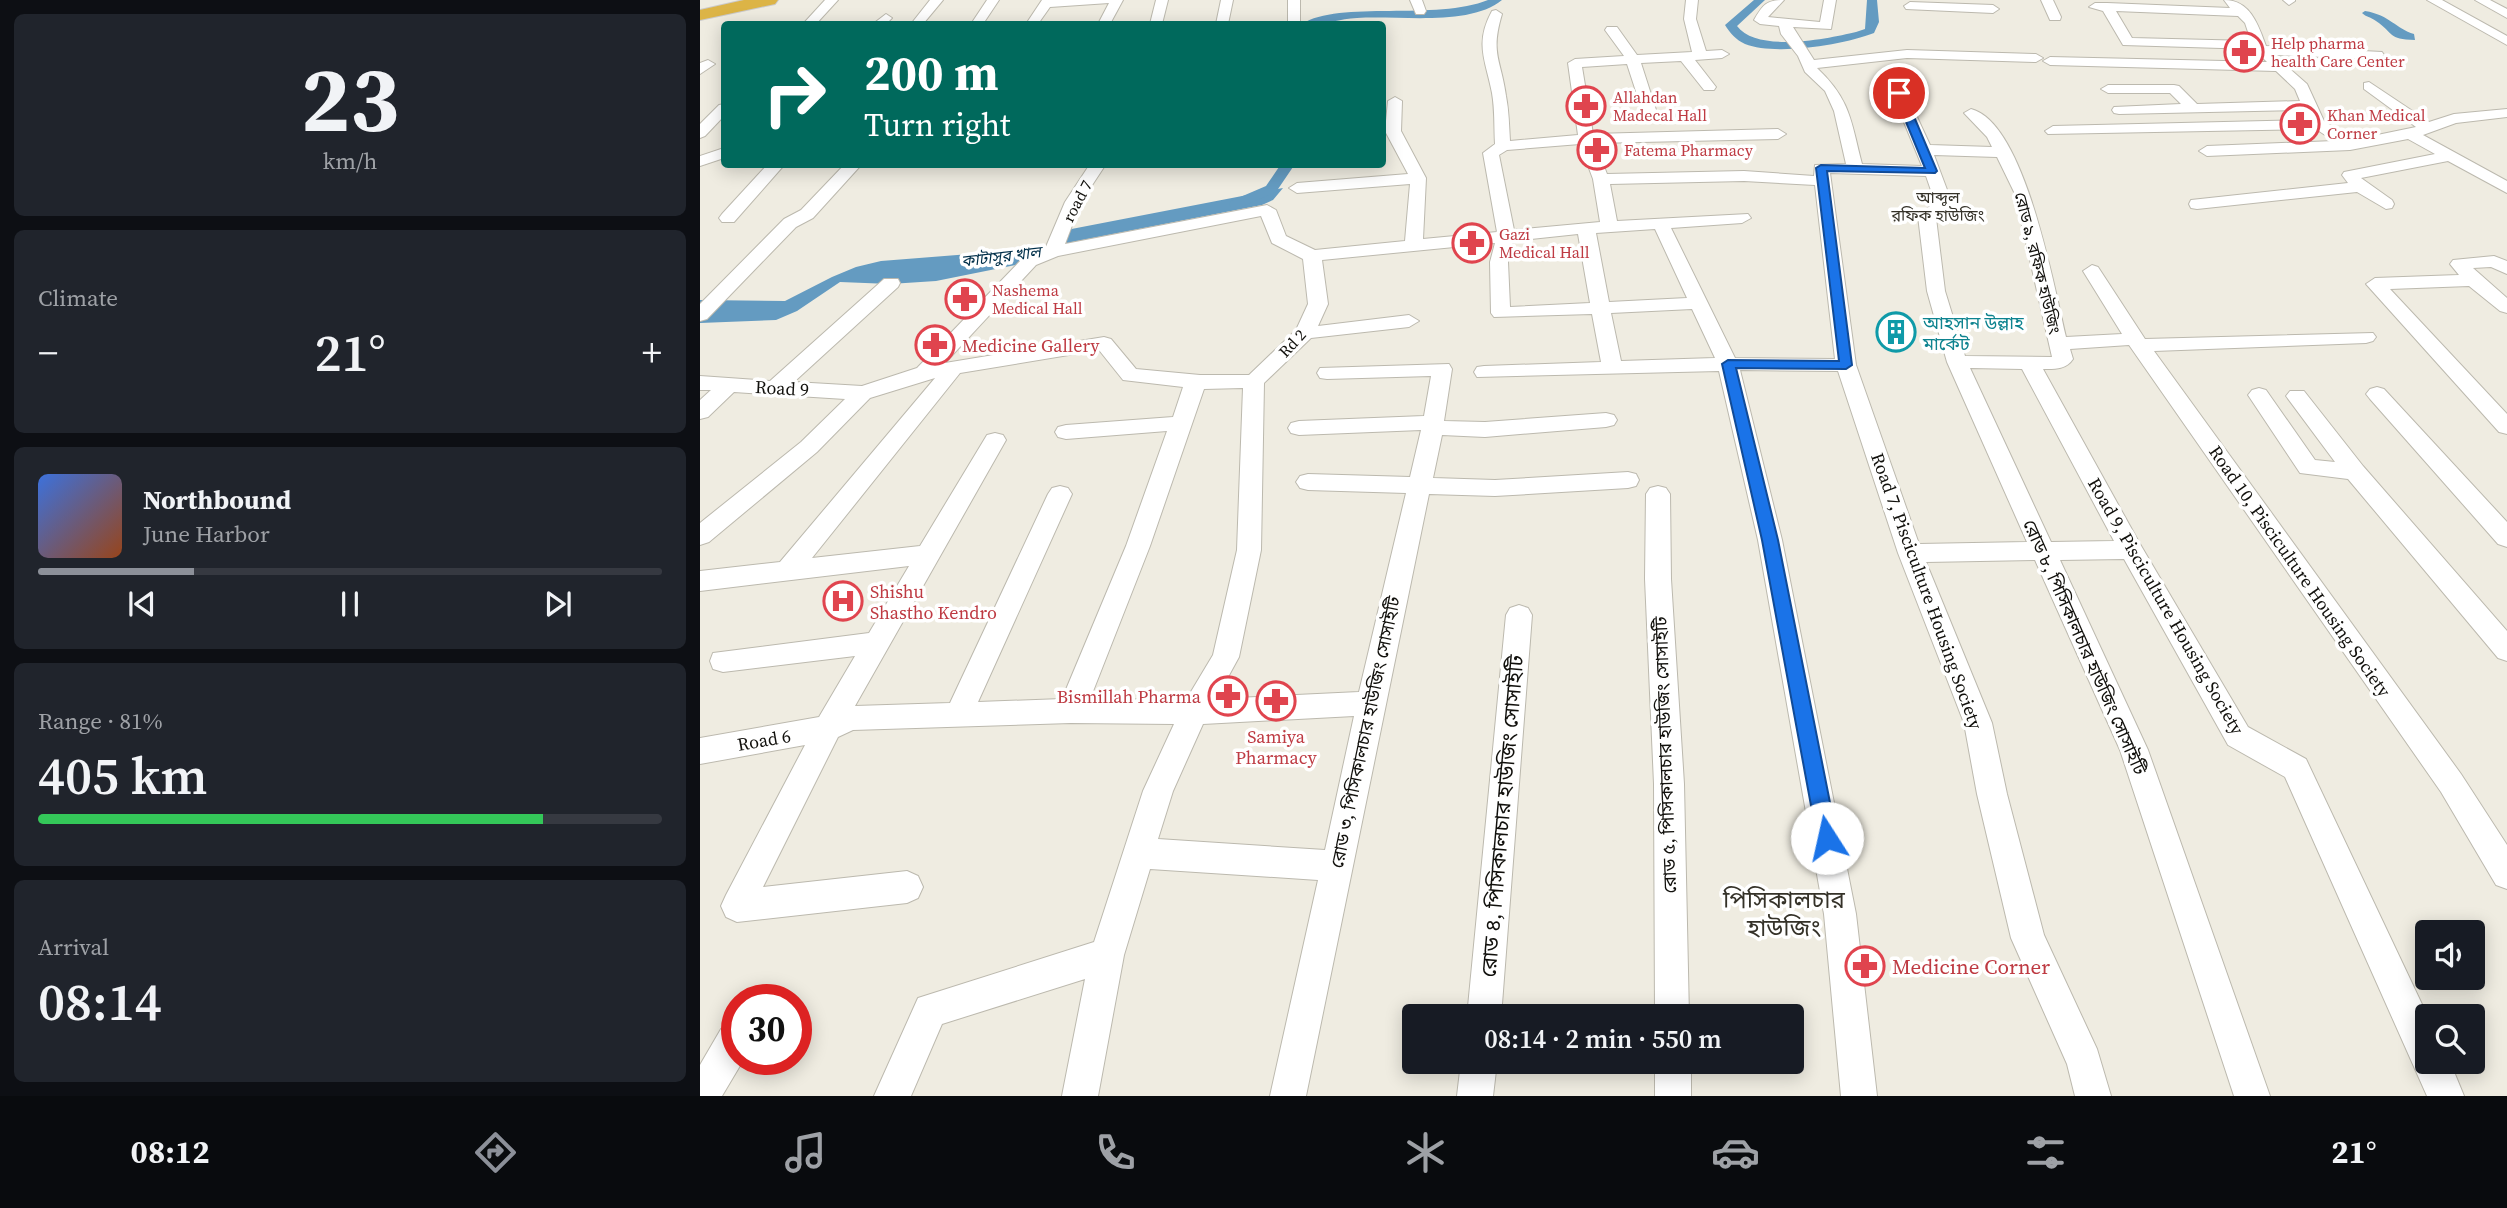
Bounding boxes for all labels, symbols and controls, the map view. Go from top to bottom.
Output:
pharmacy icon: Help pharma health Care Center [2223,31,2265,73]
place label: Help pharma health Care Center [2271,32,2405,72]
text: 23 [301,37,399,161]
text: 200 m [864,39,999,106]
icon: right [749,49,840,140]
pin [1869,63,1929,123]
icon: arrive [1880,74,1918,112]
pharmacy icon: Allahdan Madecal Hall [1565,85,1607,127]
place label: Allahdan Madecal Hall [1613,86,1707,126]
text: Turn right [864,103,1010,147]
pharmacy icon: Khan Medical Corner [2279,103,2321,145]
place label: Khan Medical Corner [2327,104,2426,144]
pharmacy icon: Fatema Pharmacy [1576,129,1618,171]
place label: Fatema Pharmacy [1624,139,1754,161]
text: km/h [323,145,377,177]
street label: road 7 [1057,176,1097,226]
district label: আব্দুল রফিক হাউজিং [1890,186,1985,226]
street label: রোড ৯, রফিক হাউজিং [2010,190,2066,336]
pharmacy icon: Gazi Medical Hall [1451,222,1493,264]
place label: Gazi Medical Hall [1499,223,1590,263]
water label: কাটাসুর খাল [960,240,1045,272]
pharmacy icon: Nashema Medical Hall [944,278,986,320]
place label: Nashema Medical Hall [992,279,1083,319]
text: Climate [38,282,118,314]
place label: আহসান উল্লাহ মার্কেট [1922,310,2024,356]
building icon: আহসান উল্লাহ মার্কেট [1875,311,1917,353]
text: 21° [314,317,386,388]
pharmacy icon: Medicine Gallery [914,324,956,366]
street label: Rd 2 [1273,324,1311,362]
text: − [38,327,58,379]
text: + [642,327,662,379]
place label: Medicine Gallery [962,333,1100,358]
street label: Road 9 [754,374,810,402]
street label: Road 10, Pisciculture Housing Society [2203,440,2397,702]
street label: Road 7, Pisciculture Housing Society [1865,449,1989,733]
street label: Road 9, Pisciculture Housing Society [2082,473,2250,740]
text: Northbound [143,482,291,518]
street label: রোড ৮, পিসিকালচার হাউজিং সোসাইটি [2017,515,2153,780]
text: June Harbor [143,518,270,550]
place label: Shishu Shastho Kendro [870,579,997,625]
hospital icon: Shishu Shastho Kendro [822,580,864,622]
icon: previous [123,585,161,623]
icon: pause [331,585,369,623]
icon: next [539,585,577,623]
street label: রোড ৩, পিসিকালচার হাউজিং সোসাইটি [1324,593,1406,870]
street label: রোড ৫, পিসিকালচার হাউজিং সোসাইটি [1648,615,1682,894]
street label: রোড ৪, পিসিকালচার হাউজিং সোসাইটি [1473,653,1531,978]
pharmacy icon: Bismillah Pharma [1207,675,1249,717]
pharmacy icon: Samiya Pharmacy [1255,680,1297,722]
place label: Bismillah Pharma [1057,684,1202,709]
text: Range · 81% [38,705,163,737]
street label: Road 6 [735,723,793,757]
place label: Samiya Pharmacy [1235,724,1318,770]
text: 405 km [38,740,207,811]
position arrow [1790,801,1864,875]
district label: পিসিকালচার হাউজিং [1722,883,1846,944]
map controls [2415,920,2485,1074]
button: sound [2415,920,2485,990]
text: Arrival [38,931,109,963]
pharmacy icon: Medicine Corner [1844,945,1886,987]
place label: Medicine Corner [1892,952,2050,981]
text: 08:14 [38,966,162,1037]
speed limit sign: 30 [721,984,812,1075]
button: search [2415,1004,2485,1074]
text: 08:14 · 2 min · 550 m [1484,1021,1722,1057]
icon: directions [471,1128,520,1177]
icon: music [781,1128,830,1177]
icon: phone [1091,1128,1140,1177]
icon: climate [1401,1128,1450,1177]
icon: car [1711,1128,1760,1177]
icon: filters [2021,1128,2070,1177]
text: 08:12 [131,1130,210,1174]
text: 21° [2331,1130,2376,1174]

